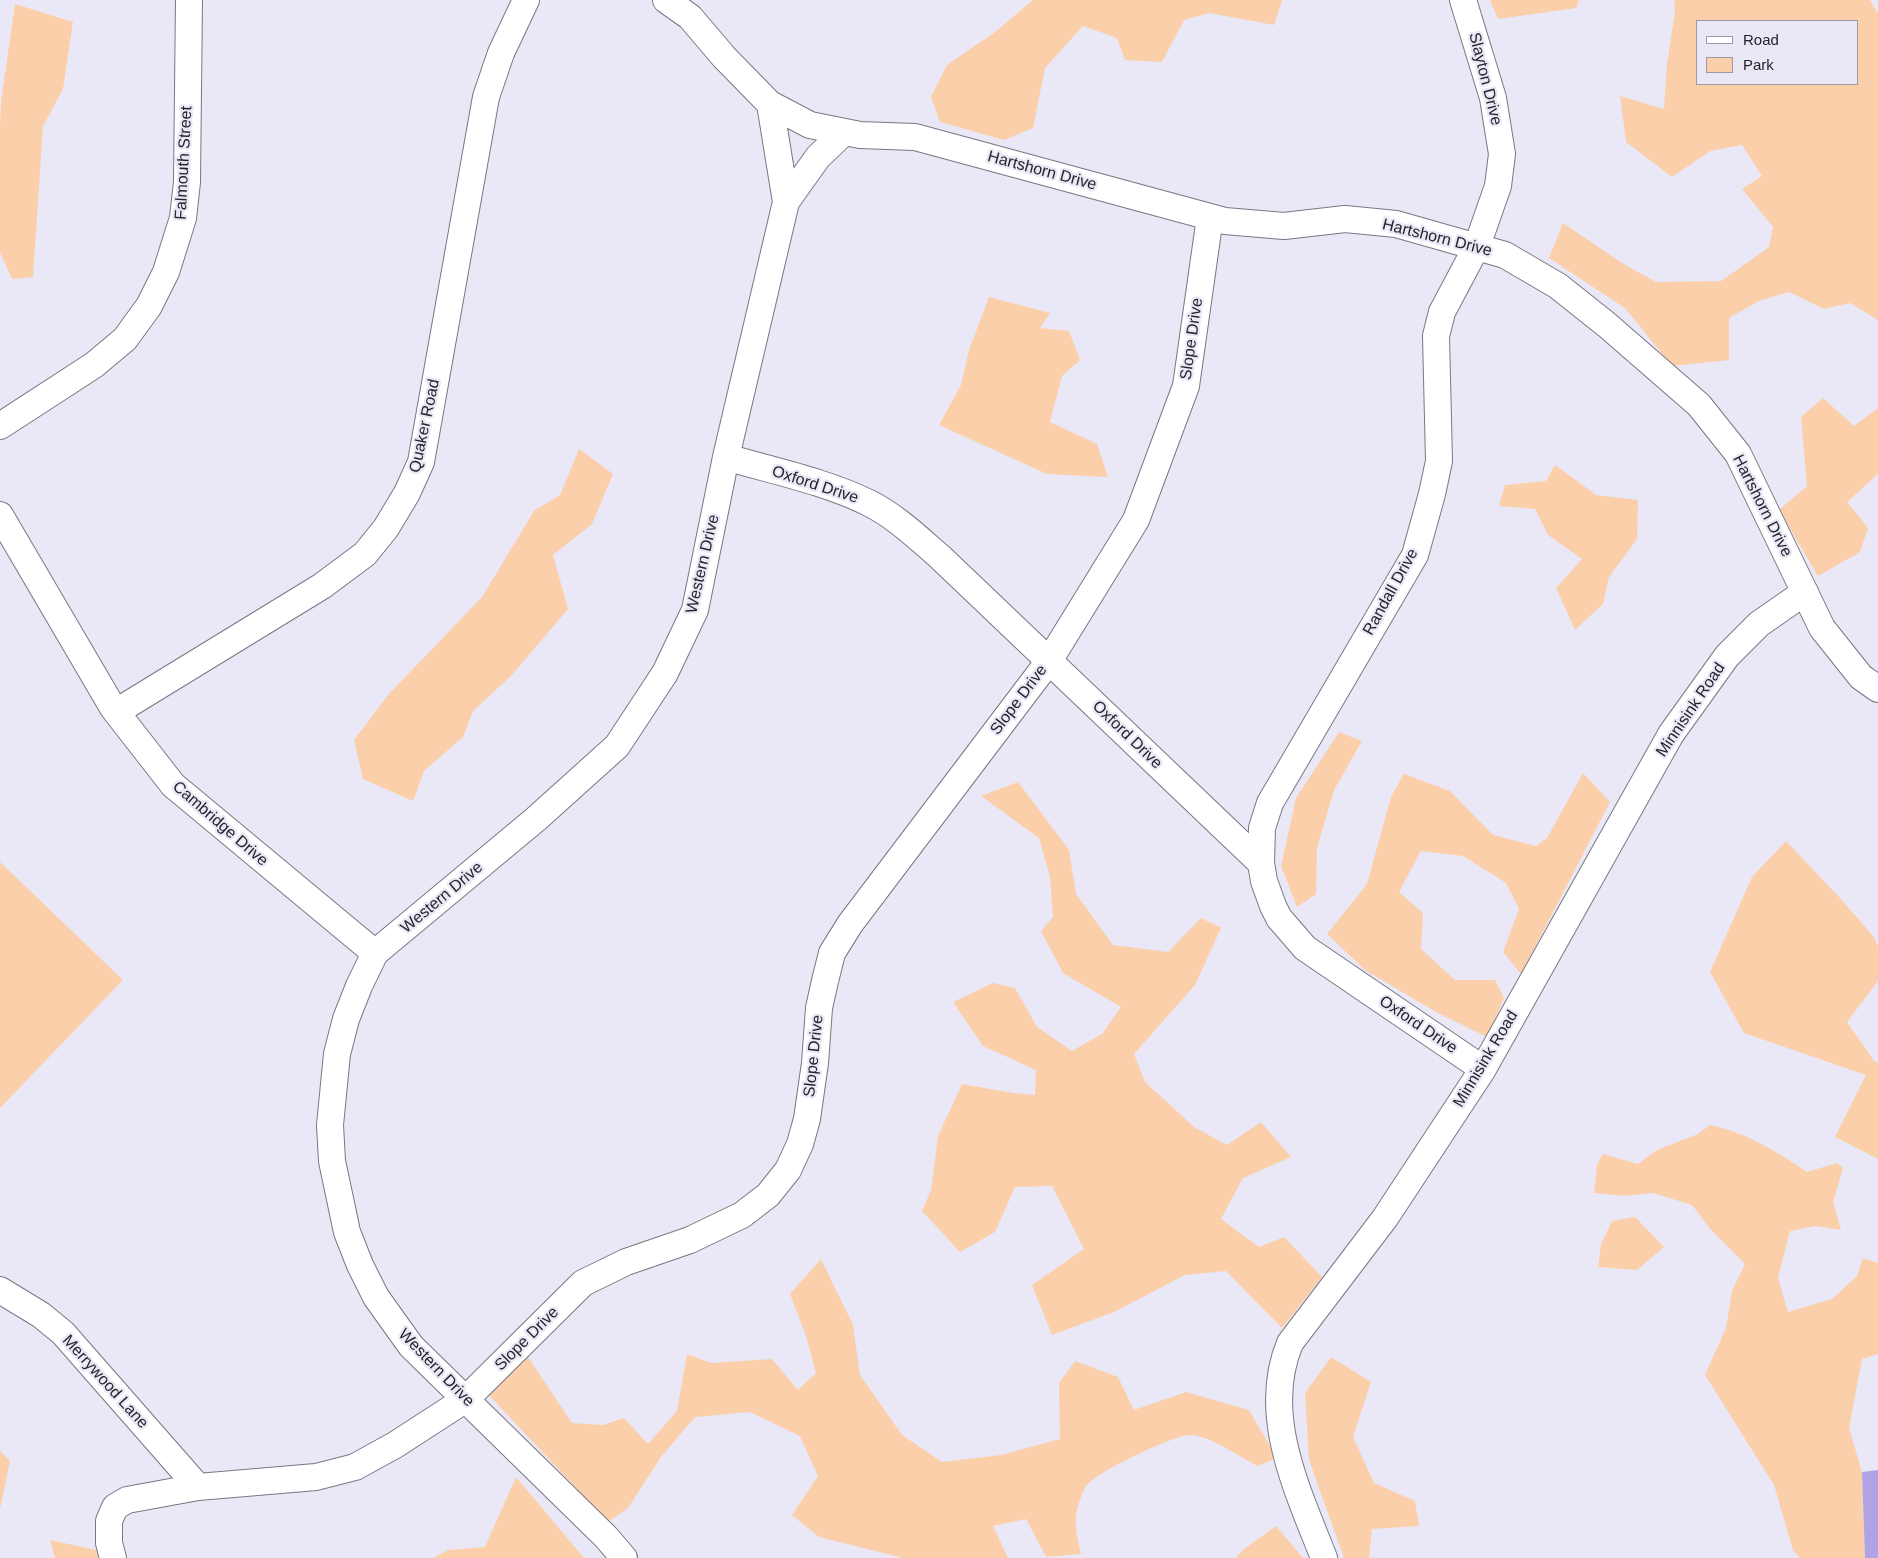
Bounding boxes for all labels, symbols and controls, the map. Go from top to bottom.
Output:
legend [1696,20,1858,85]
street label: Slayton Drive [1464,31,1506,127]
text: Road [1743,31,1779,48]
text: Park [1743,56,1774,73]
street label: Falmouth Street [171,106,197,220]
street label: Hartshorn Drive [985,147,1099,195]
street label: Hartshorn Drive [1380,215,1494,261]
street label: Slope Drive [1177,297,1207,381]
street label: Quaker Road [406,377,444,475]
street label: Hartshorn Drive [1728,452,1796,560]
street label: Oxford Drive [769,462,861,508]
street label: Western Drive [682,513,724,615]
street label: Randall Drive [1359,545,1423,639]
street label: Minnisink Road [1652,659,1730,761]
street label: Slope Drive [986,661,1052,739]
street label: Oxford Drive [1088,697,1166,773]
street label: Cambridge Drive [168,777,272,871]
street label: Western Drive [397,858,487,938]
street label: Oxford Drive [1375,992,1461,1058]
street label: Minnisink Road [1450,1007,1522,1111]
street label: Slope Drive [800,1014,828,1098]
street label: Slope Drive [491,1303,563,1375]
street label: Western Drive [394,1325,478,1411]
street label: Merrywood Lane [58,1331,152,1433]

